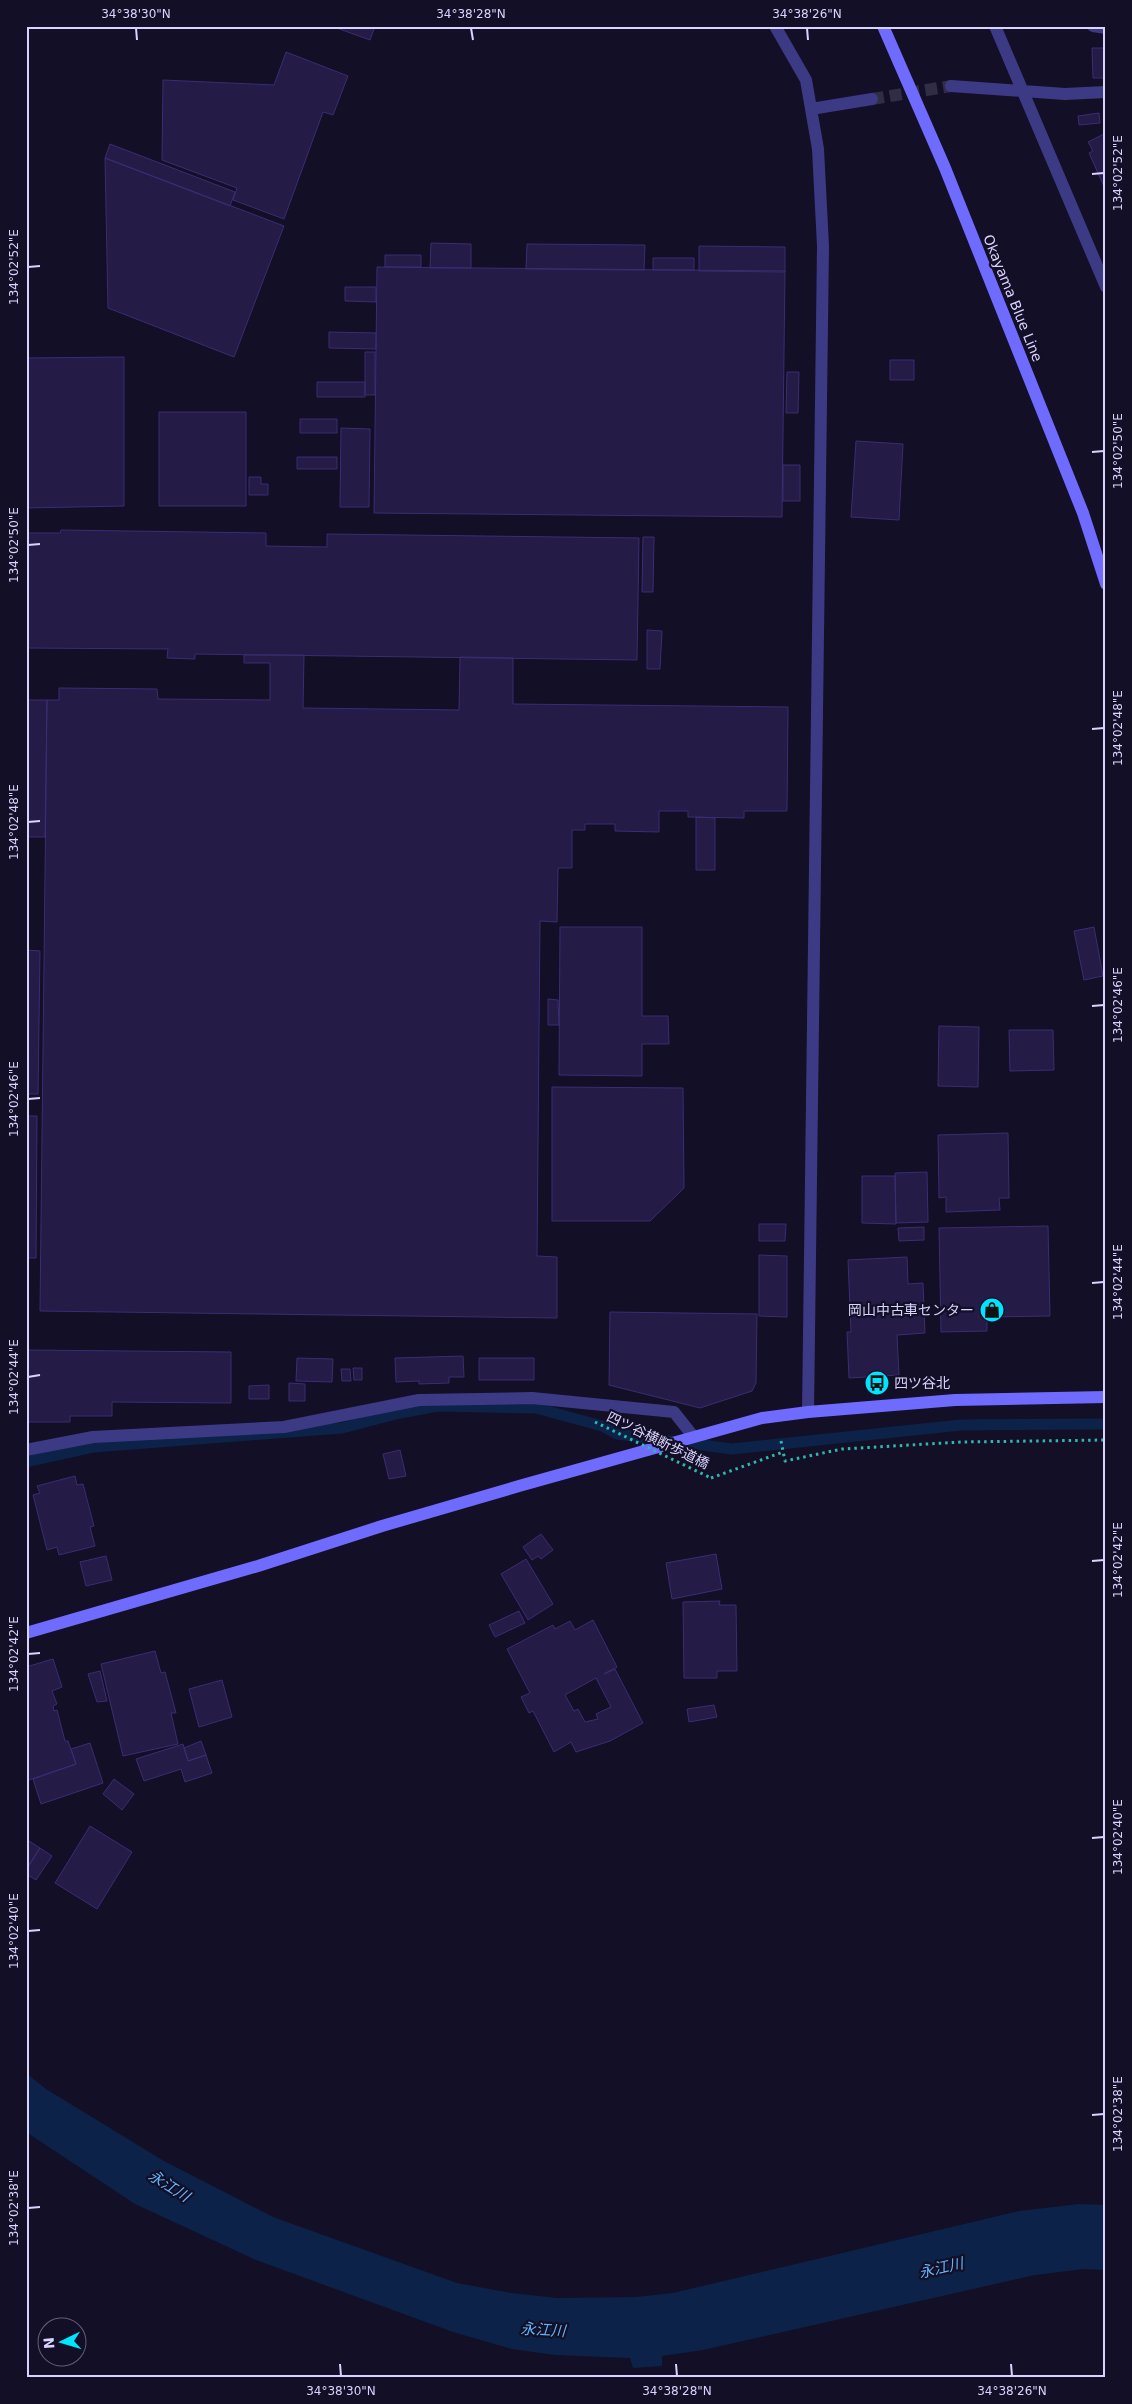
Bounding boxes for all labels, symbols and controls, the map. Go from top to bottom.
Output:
text: 34°38'30"N [101,7,171,21]
text: 34°38'28"N [436,7,506,21]
text: 34°38'26"N [772,7,842,21]
text: 134°02'52"E [1111,135,1125,211]
text: 134°02'52"E [7,229,21,305]
street label: Okayama Blue Line [980,232,1046,364]
text: 134°02'50"E [1111,413,1125,489]
text: 134°02'50"E [7,507,21,583]
text: 134°02'48"E [1111,690,1125,766]
text: 134°02'48"E [7,784,21,860]
text: 134°02'46"E [1111,967,1125,1043]
text: 134°02'46"E [7,1061,21,1137]
text: 134°02'44"E [1111,1244,1125,1320]
shop icon: 岡山中古車センター [979,1297,1005,1323]
place label: 岡山中古車センター [848,1302,974,1318]
text: 134°02'44"E [7,1339,21,1415]
bus stop icon: 四ツ谷北 [864,1370,890,1396]
place label: 四ツ谷北 [894,1375,950,1391]
street label: 四ツ谷横断歩道橋 [604,1408,712,1472]
text: 134°02'42"E [1111,1522,1125,1598]
text: 134°02'42"E [7,1616,21,1692]
text: 134°02'40"E [1111,1799,1125,1875]
text: 134°02'40"E [7,1893,21,1969]
text: 134°02'38"E [1111,2076,1125,2152]
water label: 永江川 [145,2166,195,2207]
text: 134°02'38"E [7,2170,21,2246]
water label: 永江川 [917,2254,967,2282]
north arrow [38,2316,88,2366]
water label: 永江川 [520,2320,568,2340]
text: N [41,2337,58,2350]
text: 34°38'30"N [306,2384,376,2398]
text: 34°38'28"N [642,2384,712,2398]
text: 34°38'26"N [977,2384,1047,2398]

